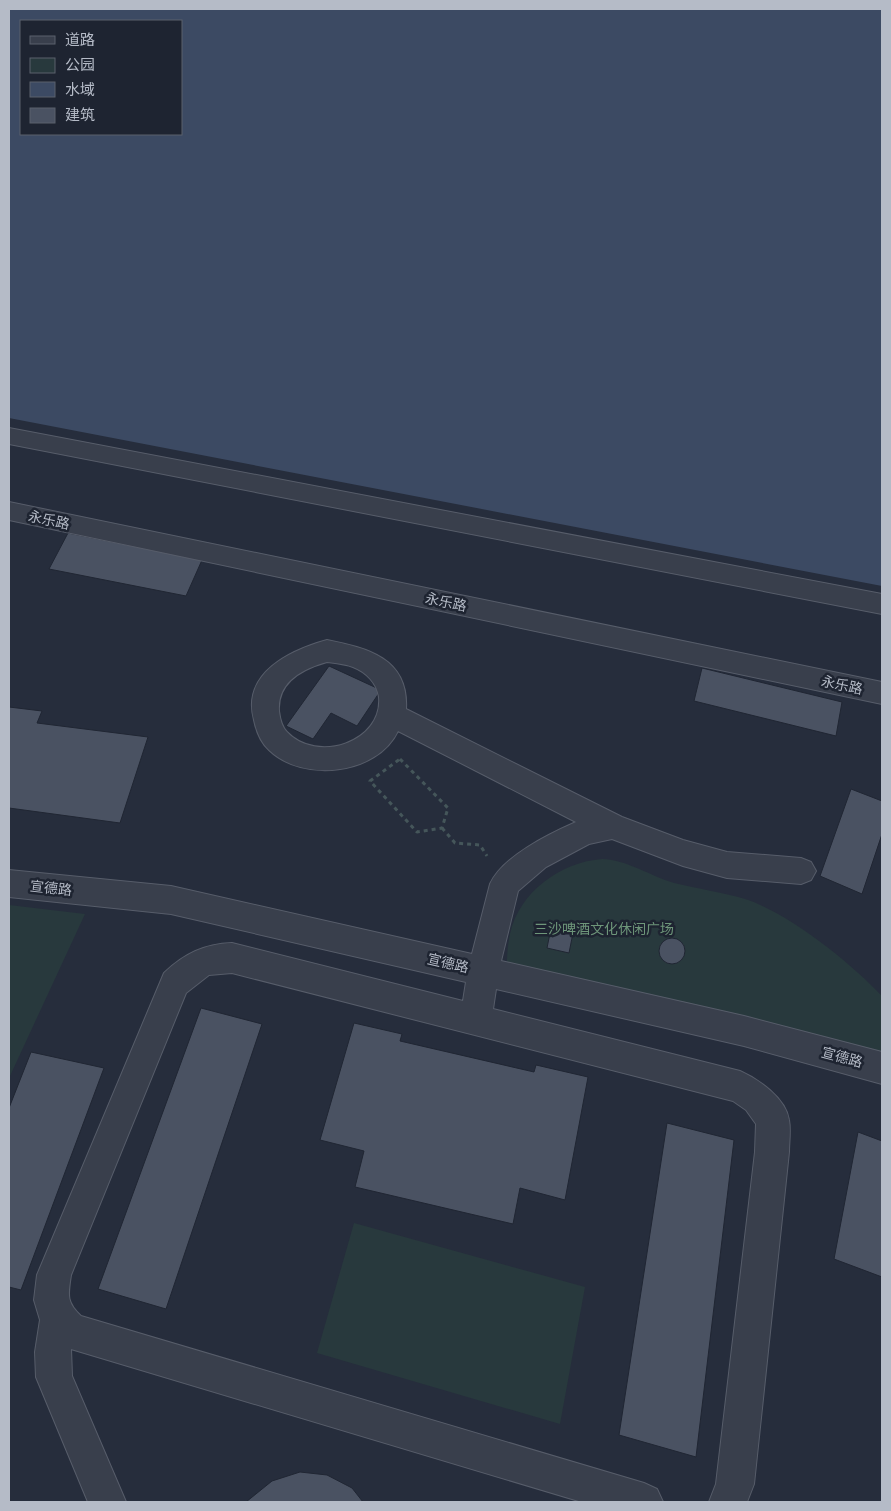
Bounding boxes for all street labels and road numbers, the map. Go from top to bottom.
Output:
street label: 永乐路 [27,507,71,533]
street label: 永乐路 [424,589,468,615]
street label: 永乐路 [820,672,864,698]
street label: 宣德路 [29,877,73,899]
street label: 宣德路 [426,950,470,976]
street label: 宣德路 [819,1043,865,1071]

